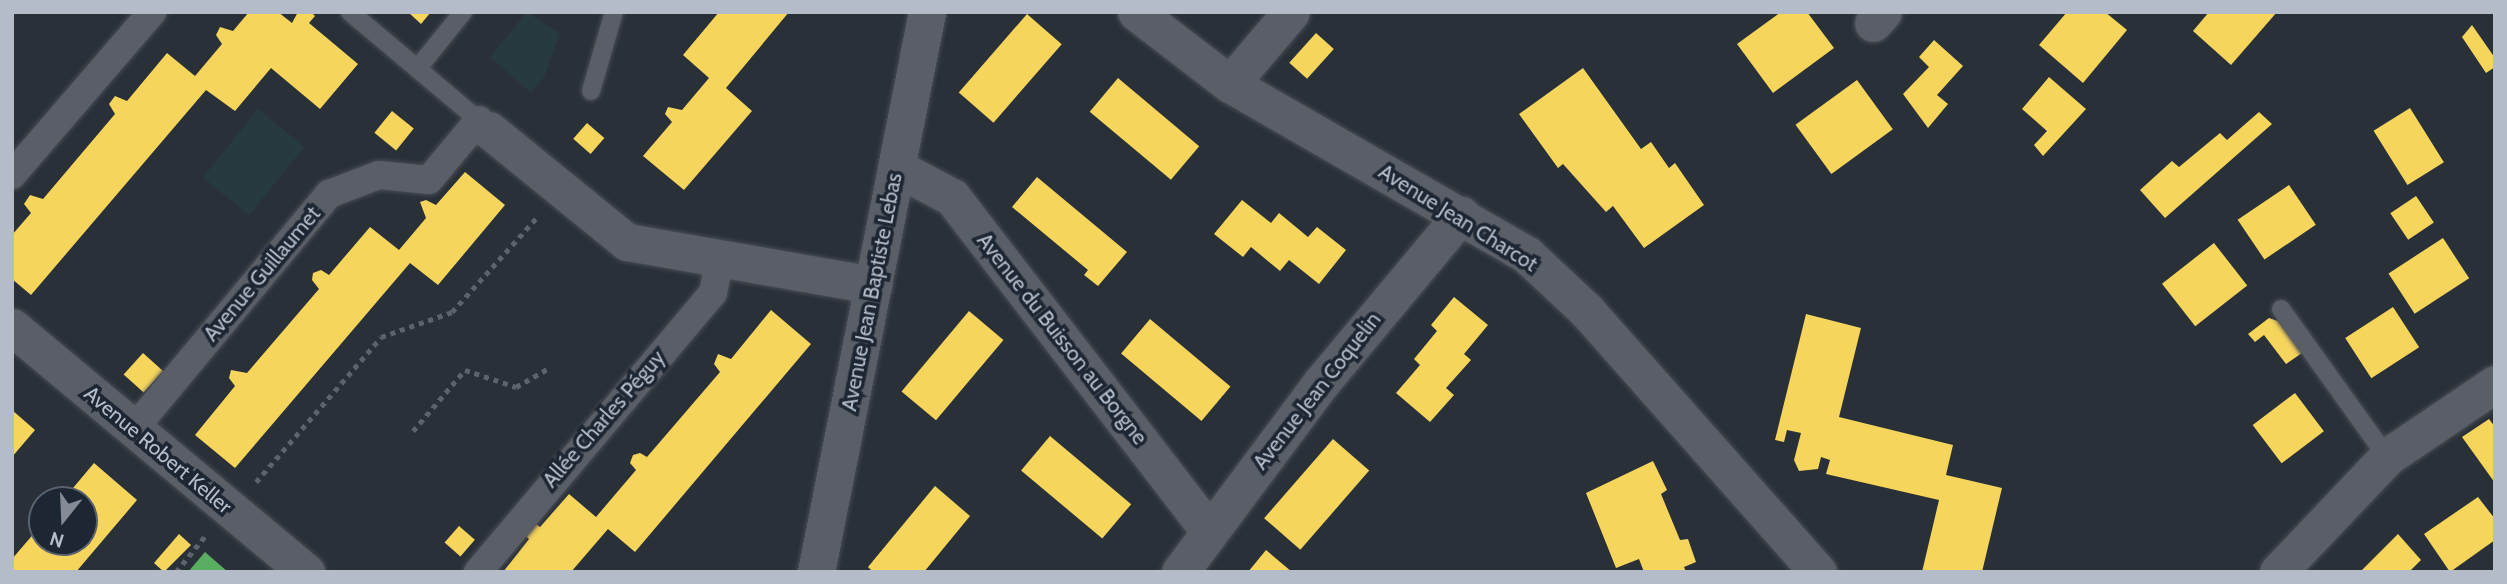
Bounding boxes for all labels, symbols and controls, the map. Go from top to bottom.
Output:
street label: Avenue Jean Charcot [1374,159,1542,277]
street label: Avenue Jean Baptiste Lebas [837,171,907,413]
street label: Avenue Guillaumet [198,202,326,346]
street label: Avenue du Buisson au Borgne [972,228,1152,450]
street label: Avenue Jean Coquelin [1248,307,1386,475]
street label: Allée Charles Péguy [538,345,670,493]
street label: Avenue Robert Keller [79,381,237,519]
north arrow [28,486,98,556]
text: N [47,527,67,553]

